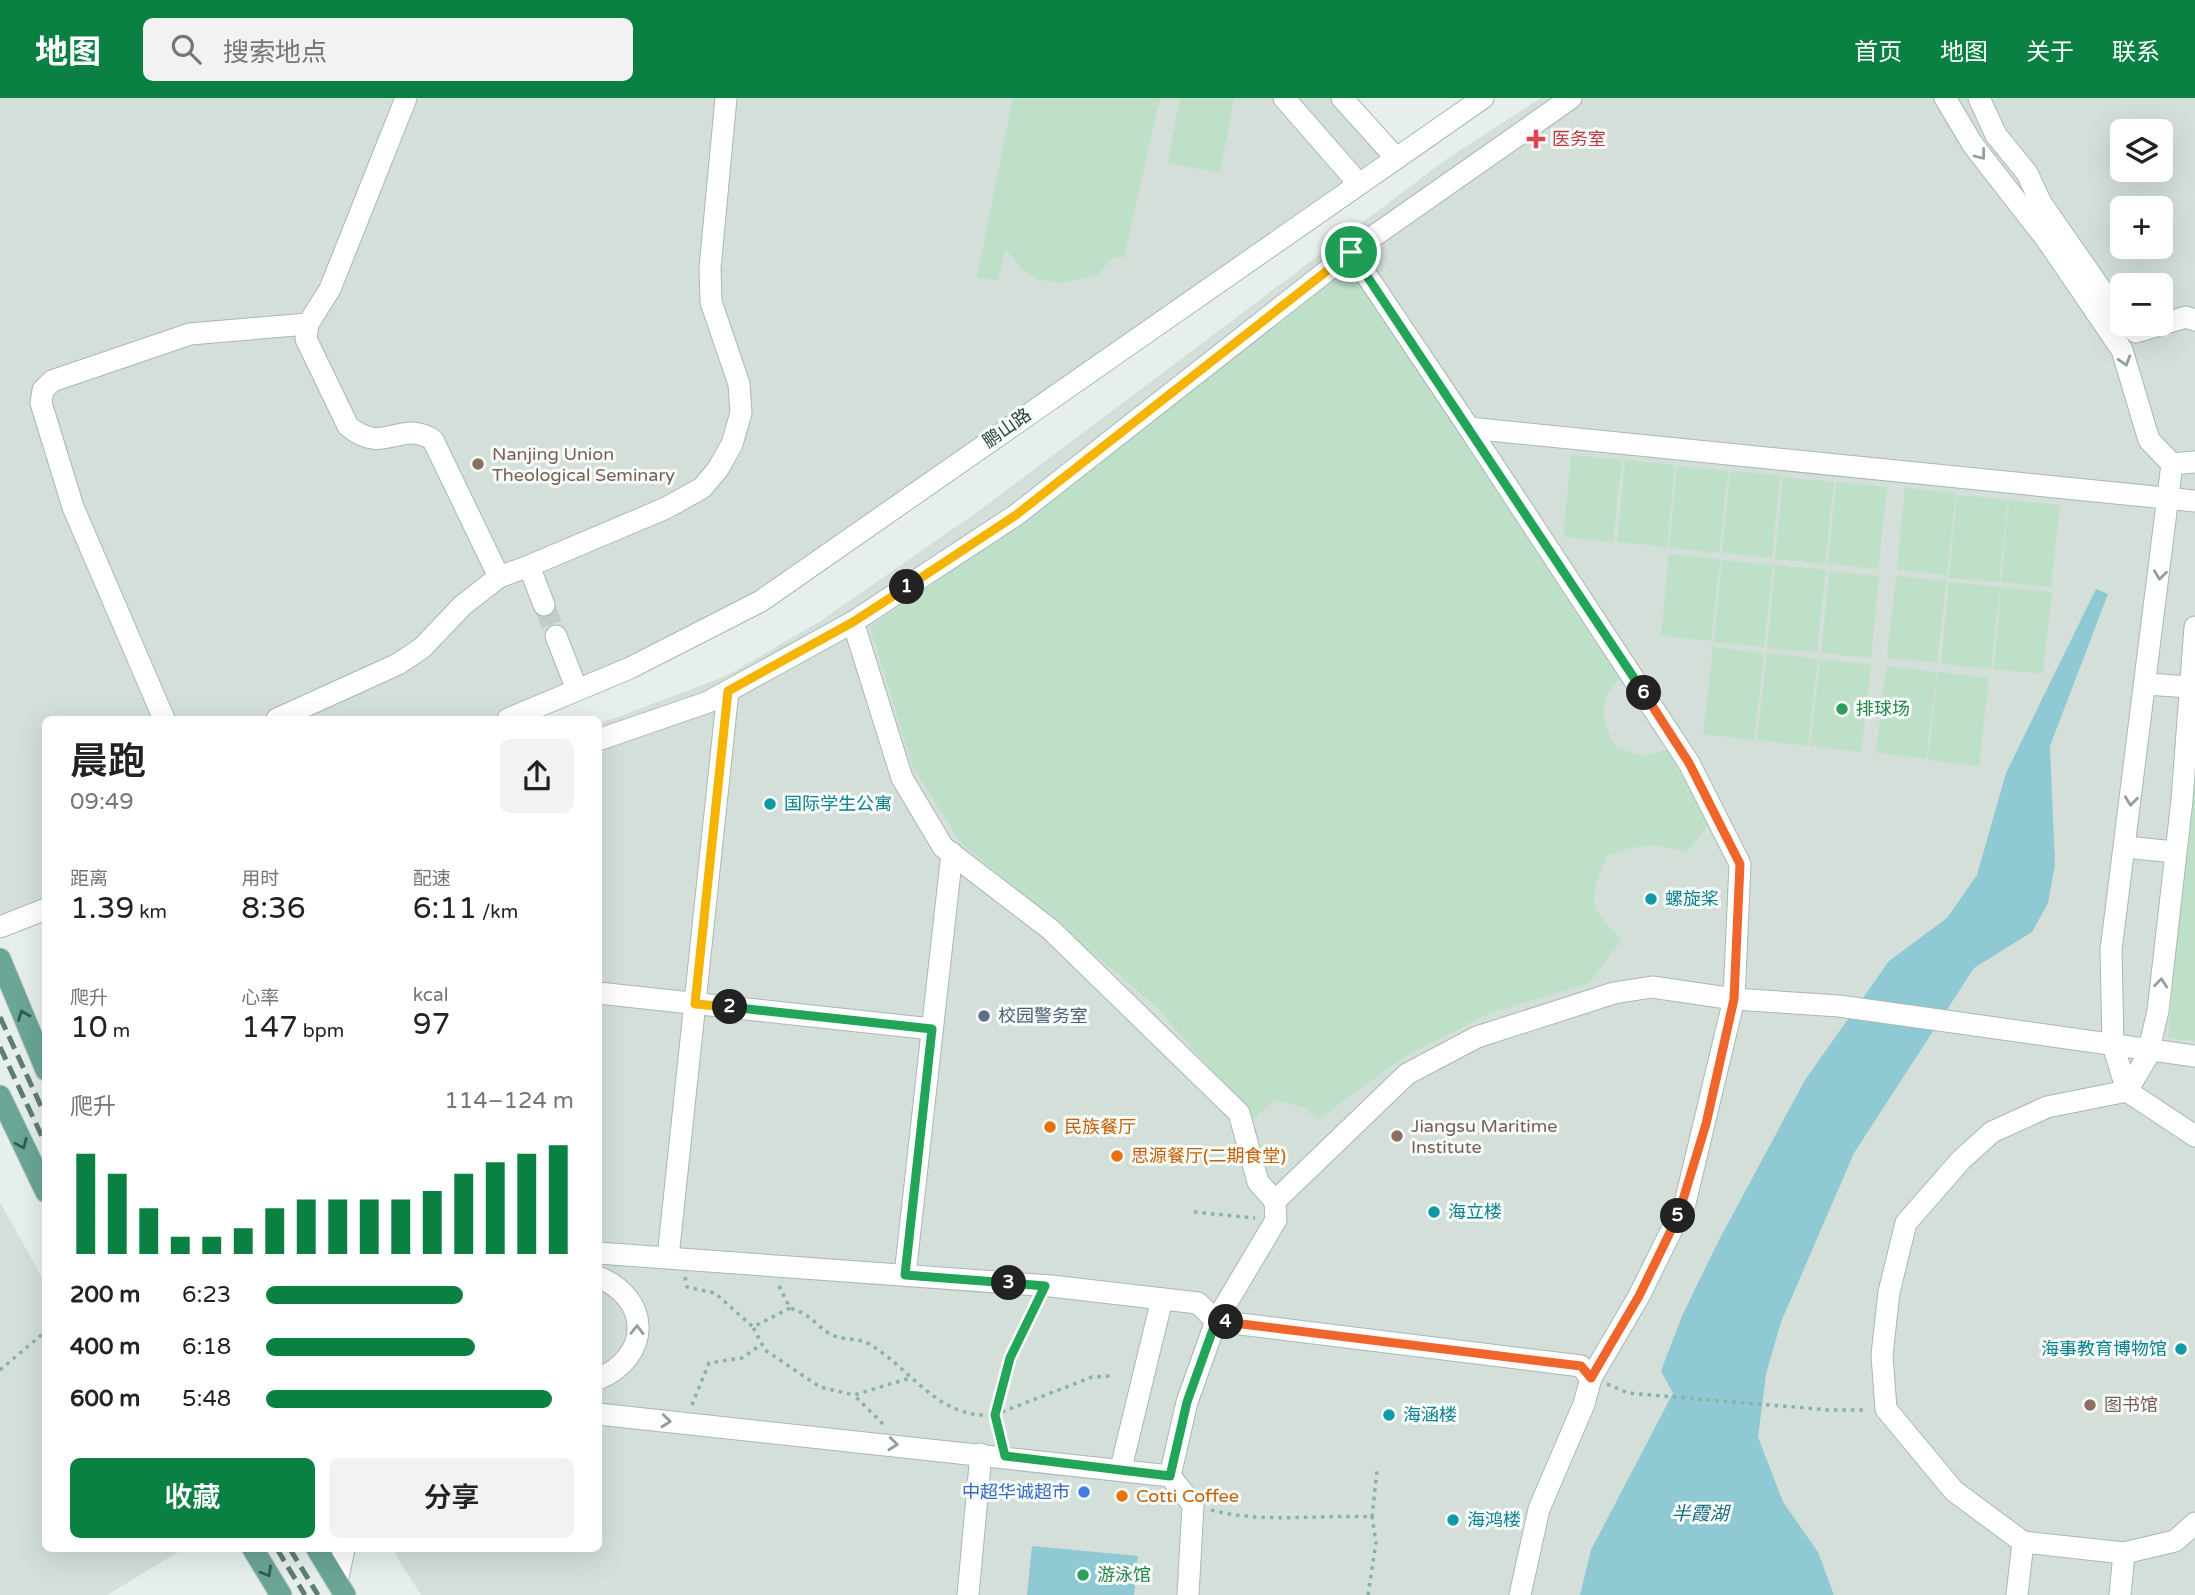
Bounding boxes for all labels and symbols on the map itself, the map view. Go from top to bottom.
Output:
place label: 医务室 [1552,128,1606,150]
marker: 医务室 [1526,129,1546,149]
one-way arrow [1973,148,1986,160]
pin [1321,222,1381,282]
one-way arrow [2117,355,2132,367]
street label: 鹏山路 [979,404,1035,452]
place label: Nanjing Union Theological Seminary [492,443,675,486]
marker: Nanjing Union Theological Seminary [470,456,486,472]
pin: 1 [890,570,925,604]
one-way arrow [2153,570,2168,581]
pin: 6 [1626,676,1662,710]
place label: 排球场 [1856,698,1910,720]
marker: 排球场 [1834,701,1850,717]
place label: 国际学生公寓 [784,793,892,815]
one-way arrow [2123,795,2138,807]
marker: 国际学生公寓 [762,796,778,812]
place label: 螺旋桨 [1665,888,1719,910]
marker: 螺旋桨 [1643,891,1659,907]
one-way arrow [2153,977,2168,989]
pin: 2 [712,990,748,1024]
place label: 校园警务室 [998,1005,1088,1027]
marker: 校园警务室 [976,1008,992,1024]
one-way arrow [17,1009,31,1021]
place label: Jiangsu Maritime Institute [1411,1115,1558,1158]
place label: 民族餐厅 [1064,1116,1136,1138]
marker: 民族餐厅 [1042,1119,1058,1135]
marker: Jiangsu Maritime Institute [1389,1128,1405,1144]
one-way arrow [14,1137,28,1150]
place label: 思源餐厅(二期食堂) [1131,1145,1286,1167]
marker: 思源餐厅(二期食堂) [1109,1148,1125,1164]
pin: 5 [1660,1198,1696,1234]
place label: 海立楼 [1448,1201,1502,1223]
marker: 海立楼 [1426,1204,1442,1220]
pin: 3 [992,1266,1026,1300]
pin: 4 [1208,1304,1244,1340]
one-way arrow [629,1324,644,1335]
place label: 海事教育博物馆 [2041,1338,2167,1360]
marker: 海事教育博物馆 [2173,1341,2189,1357]
place label: 图书馆 [2104,1394,2158,1416]
marker: 图书馆 [2082,1397,2098,1413]
place label: 海涵楼 [1403,1404,1457,1426]
marker: 海涵楼 [1381,1407,1397,1423]
one-way arrow [661,1413,672,1428]
one-way arrow [887,1437,899,1452]
place label: 中超华诚超市 [962,1481,1070,1503]
marker: 中超华诚超市 [1076,1484,1092,1500]
place label: Cotti Coffee [1136,1485,1239,1507]
marker: Cotti Coffee [1114,1488,1130,1504]
water label: 半霞湖 [1671,1503,1731,1525]
place label: 海鸿楼 [1467,1509,1521,1531]
marker: 海鸿楼 [1445,1512,1461,1528]
one-way arrow [259,1564,272,1577]
place label: 游泳馆 [1097,1564,1151,1586]
marker: 游泳馆 [1075,1567,1091,1583]

